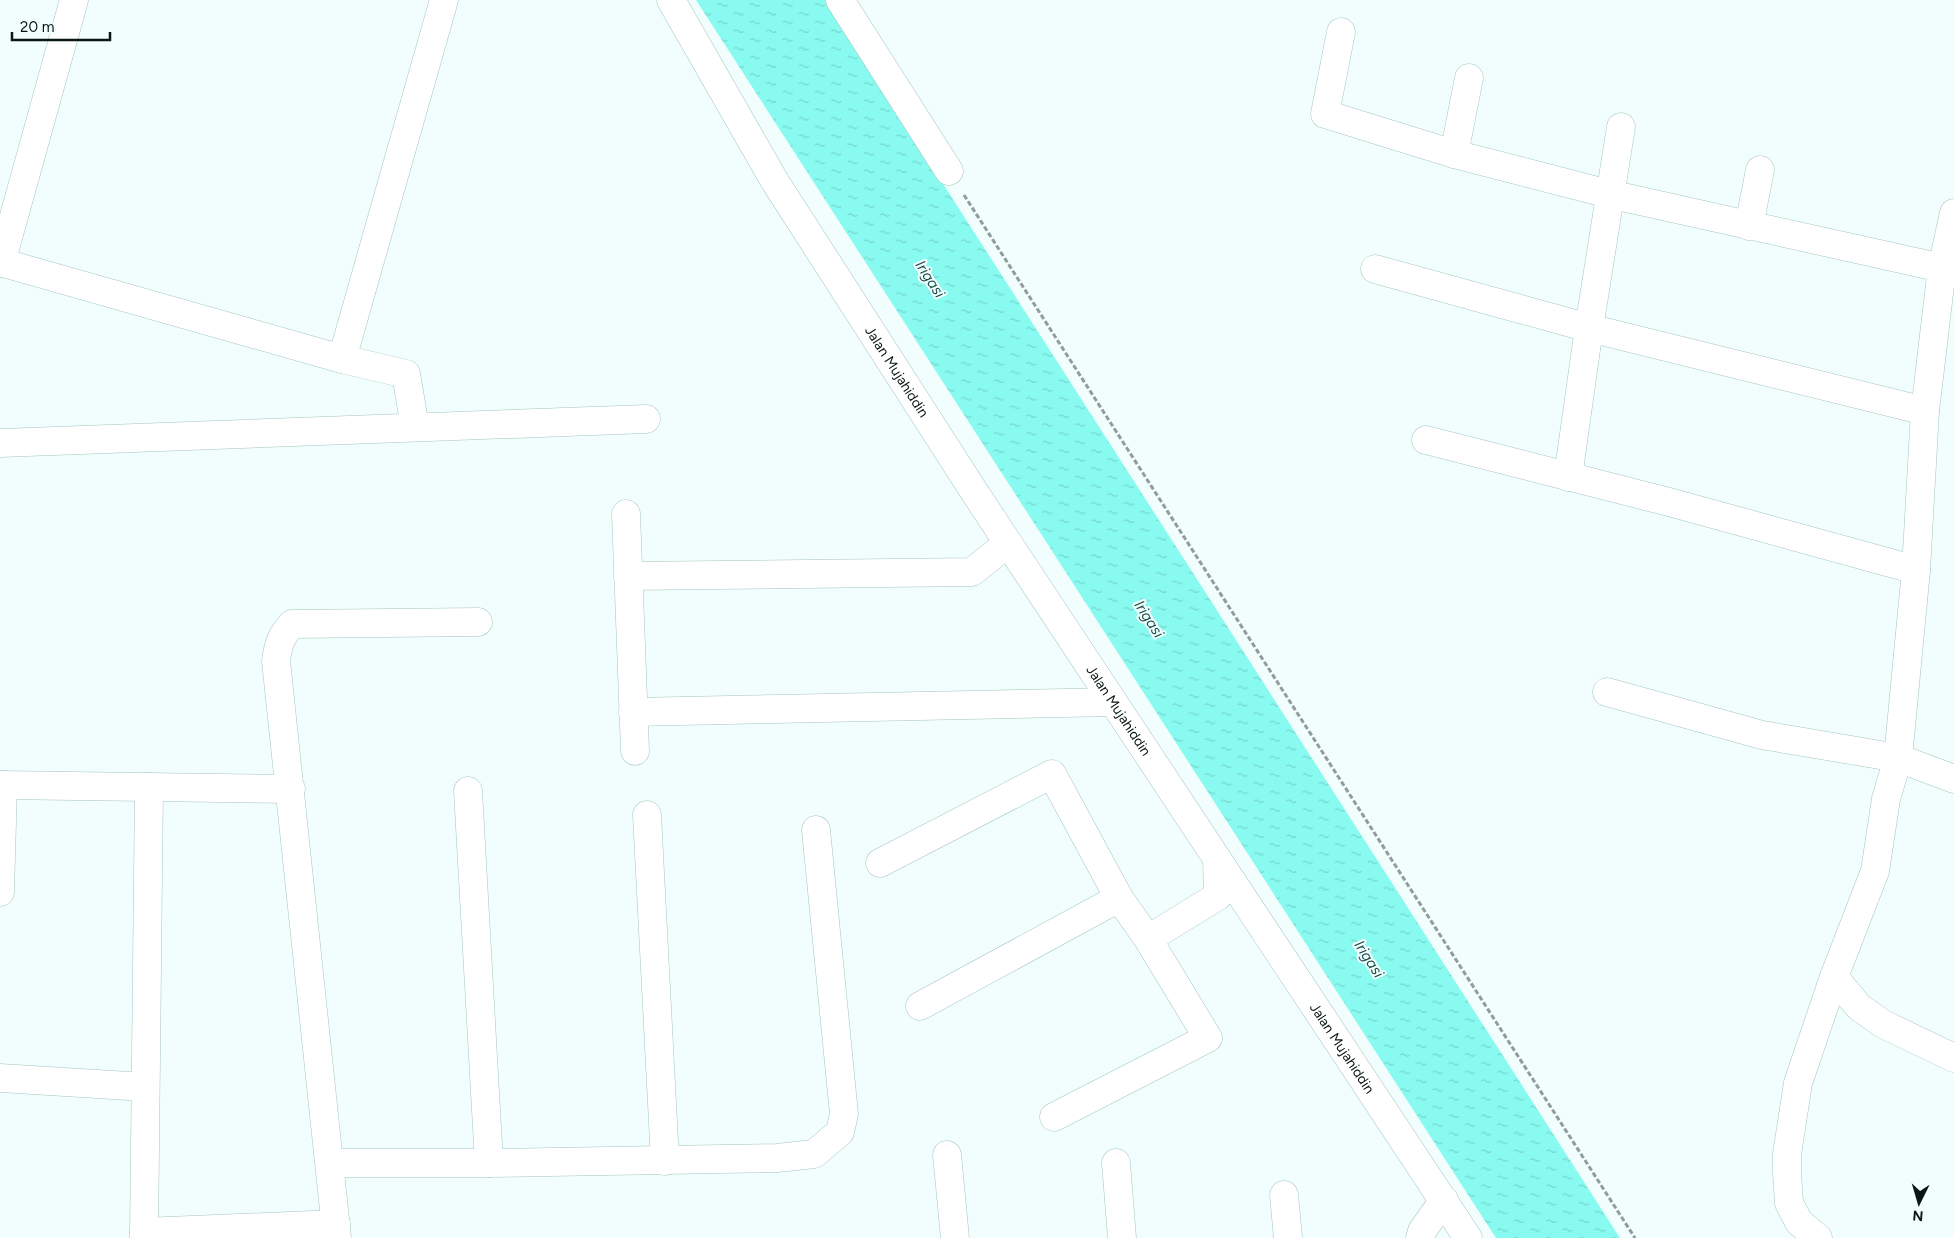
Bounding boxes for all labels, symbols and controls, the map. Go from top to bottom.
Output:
scale bar [12,10,110,42]
text: 20 m [20,18,54,36]
water label: Irigasi [911,257,949,301]
street label: Jalan Mujahiddin [861,323,932,421]
water label: Irigasi [1130,597,1168,641]
street label: Jalan Mujahiddin [1082,662,1155,759]
water label: Irigasi [1350,937,1388,981]
street label: Jalan Mujahiddin [1306,1000,1378,1097]
north arrow [1894,1178,1944,1228]
text: N [1912,1207,1924,1224]

